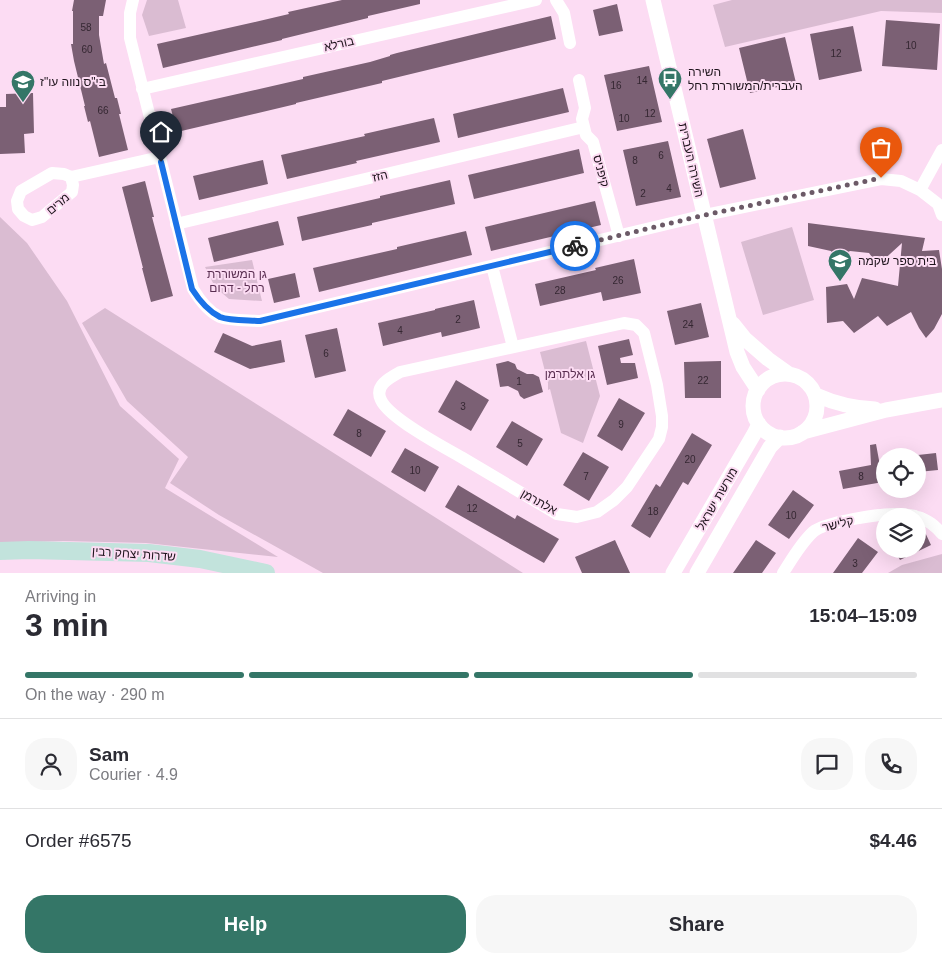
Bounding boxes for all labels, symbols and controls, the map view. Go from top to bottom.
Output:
house number: 58 [80,22,92,33]
street label: בורלא [323,34,355,54]
house number: 10 [905,40,917,51]
house number: 60 [81,44,93,55]
house number: 12 [830,48,842,59]
place label: השירה העברית/המשוררת רחל [688,65,803,93]
bus stop icon: השירה העברית/המשוררת רחל [657,66,683,100]
school or university icon: בי"ס נווה עו"ז [10,69,36,103]
place label: בי"ס נווה עו"ז [40,75,106,89]
house number: 14 [636,75,648,86]
house number: 16 [610,80,622,91]
house number: 66 [97,105,109,116]
house number: 12 [644,108,656,119]
pin [140,111,182,162]
house number: 10 [618,113,630,124]
icon: home [147,118,175,146]
street label: השירה העברית [676,121,706,199]
pin [860,127,902,178]
icon: bag [867,134,895,162]
house number: 6 [658,150,664,161]
street label: קיפניס [590,153,612,189]
house number: 8 [632,155,638,166]
street label: הזז [371,167,389,185]
house number: 4 [666,183,672,194]
house number: 2 [640,188,646,199]
street label: מרים [44,190,72,218]
courier [550,221,600,271]
icon: bike [561,232,589,260]
school or university icon: בית ספר שקמה [827,248,853,282]
place label: בית ספר שקמה [858,254,936,268]
park label: גן המשוררת רחל - דרום [207,267,267,295]
house number: 26 [612,275,624,286]
house number: 28 [554,285,566,296]
house number: 2 [455,314,461,325]
house number: 24 [682,319,694,330]
house number: 4 [397,325,403,336]
house number: 6 [323,348,329,359]
park label: גן אלתרמן [545,367,595,381]
house number: 22 [697,375,709,386]
house number: 1 [516,376,522,387]
house number: 3 [460,401,466,412]
house number: 9 [618,419,624,430]
house number: 8 [356,428,362,439]
house number: 5 [517,438,523,449]
map controls [876,448,926,558]
button: locate [876,448,926,498]
house number: 20 [684,454,696,465]
house number: 10 [409,465,421,476]
street label: מורשת ישראל [693,465,741,533]
house number: 7 [583,471,589,482]
house number: 8 [858,471,864,482]
street label: אלתרמן [518,486,560,518]
house number: 12 [466,503,478,514]
house number: 18 [647,506,659,517]
button: layers [876,508,926,558]
house number: 10 [785,510,797,521]
street label: קלישר [821,513,855,535]
street label: שדרות יצחק רבין [92,544,177,564]
house number: 3 [852,558,858,569]
text: Arriving in [25,588,96,605]
text: 15:04–15:09 [809,605,917,626]
text: 3 min [25,607,109,643]
text: On the way · 290 m [25,686,165,703]
button: person [25,738,77,790]
button: chat [801,738,853,790]
button: phone [865,738,917,790]
text: Sam [89,744,129,765]
text: Courier · 4.9 [89,766,178,783]
text: Order #6575 [25,830,132,851]
text: $4.46 [869,830,917,851]
button: Help [25,895,466,953]
button: Share [476,895,917,953]

